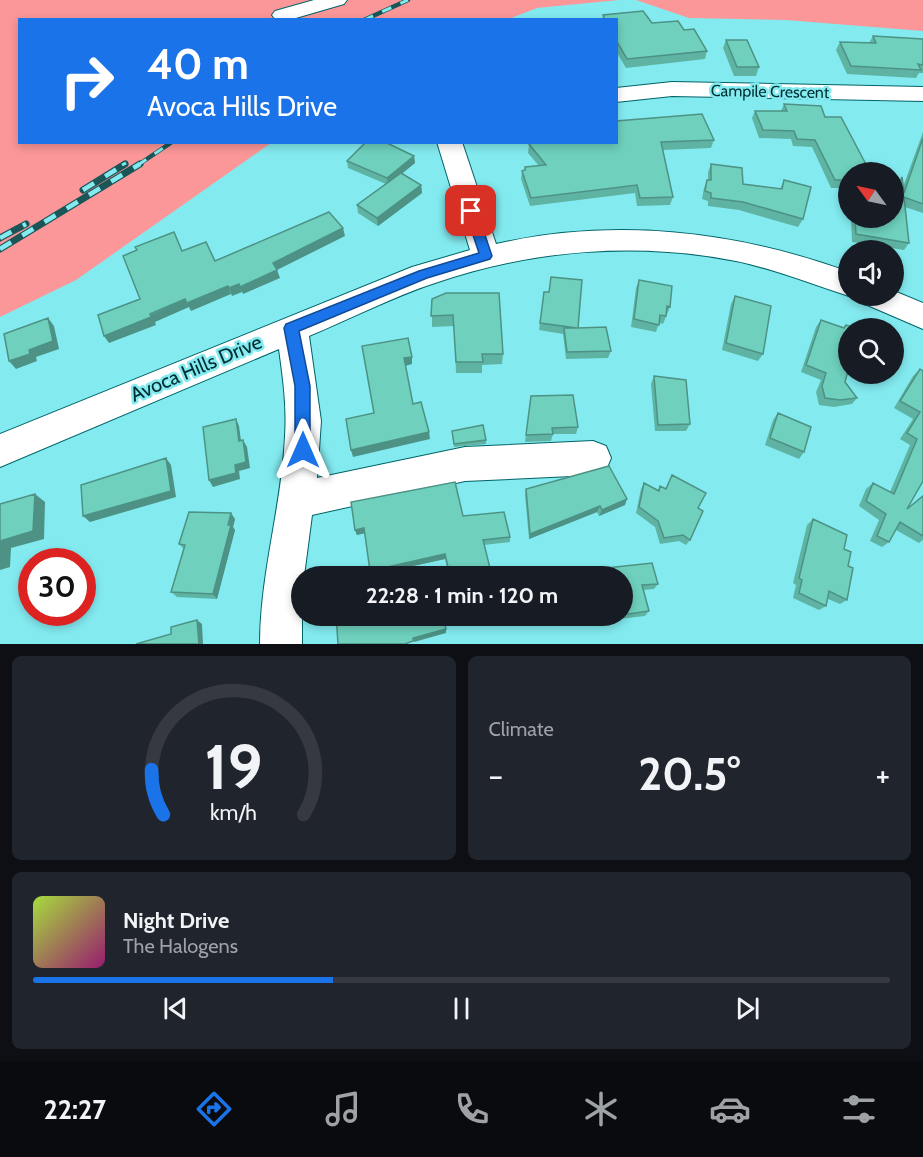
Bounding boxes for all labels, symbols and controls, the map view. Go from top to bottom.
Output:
text: 40 m [147,38,249,90]
icon: right [48,42,126,120]
street label: Campile Crescent [711,81,830,102]
text: Avoca Hills Drive [147,90,337,123]
north arrow [838,162,904,228]
map controls [838,162,904,384]
pin [445,185,496,236]
icon: arrive [454,194,487,227]
button: sound [838,240,904,306]
button: search [838,318,904,384]
street label: Avoca Hills Drive [127,329,265,407]
position arrow [271,418,335,482]
speed limit sign: 30 [18,548,96,626]
text: 22:28 · 1 min · 120 m [366,582,558,609]
text: Climate [489,717,554,741]
text: 19 [205,729,263,805]
text: 20.5° [638,747,740,801]
text: − [489,755,503,795]
text: + [875,755,890,795]
text: km/h [210,799,257,825]
text: Night Drive [123,907,229,934]
text: The Halogens [123,934,238,958]
icon: previous [159,992,192,1025]
icon: pause [445,992,478,1025]
icon: next [731,992,764,1025]
icon: directions [193,1088,235,1130]
icon: music [322,1088,364,1130]
icon: phone [451,1088,493,1130]
icon: climate [580,1088,622,1130]
icon: car [709,1088,751,1130]
icon: filters [838,1088,880,1130]
text: 22:27 [43,1093,106,1126]

